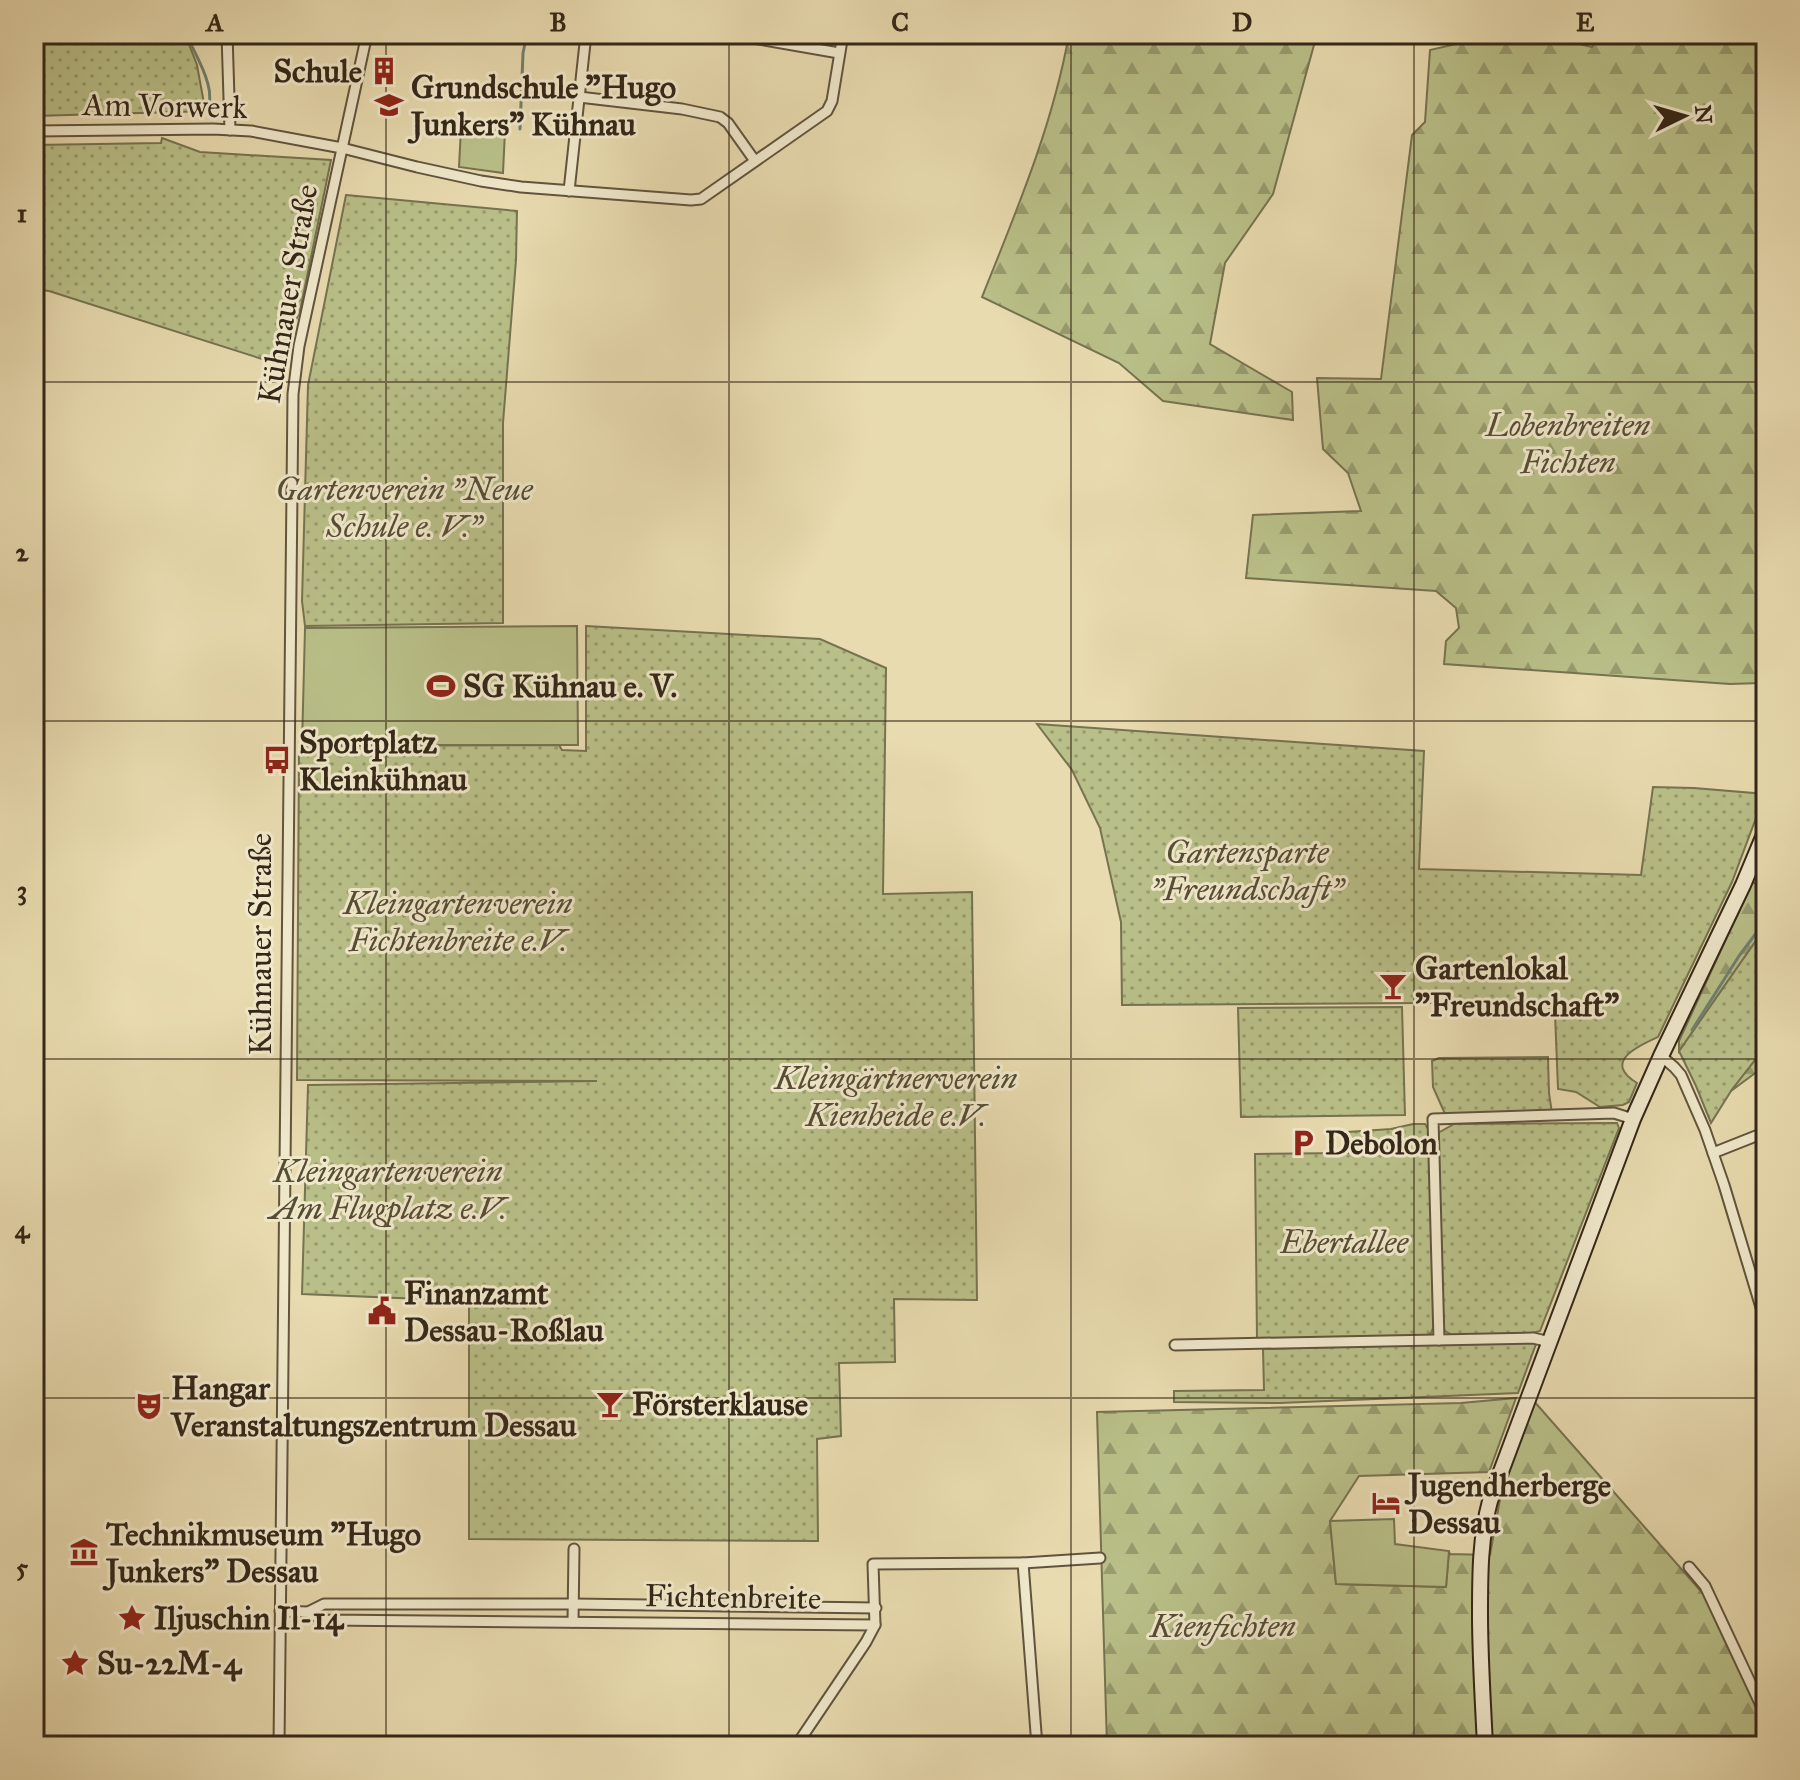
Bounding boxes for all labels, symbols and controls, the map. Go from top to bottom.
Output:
text: A [204,6,224,38]
text: B [549,6,567,38]
text: C [891,6,909,38]
text: D [1232,6,1252,38]
text: E [1576,6,1595,38]
place label: Schule [274,52,362,91]
building icon: Schule [369,56,399,86]
place label: Grundschule "Hugo Junkers" Kühnau [407,68,676,144]
north arrow [1644,76,1724,156]
street label: Am Vorwerk [80,85,248,127]
school or university icon: Grundschule "Hugo Junkers" Kühnau [374,90,404,120]
text: N [1689,104,1718,125]
street label: Kühnauer Straße [249,181,327,407]
text: 1 [17,197,27,229]
park label: Lobenbreiten Fichten [1484,406,1651,482]
park label: Gartenverein "Neue Schule e. V." [275,470,534,546]
text: 2 [16,536,30,568]
place label: SG Kühnau e. V. [463,667,677,706]
sports icon: SG Kühnau e. V. [426,671,456,701]
place label: Sportplatz Kleinkühnau [299,723,467,799]
bus stop icon: Sportplatz Kleinkühnau [262,745,292,775]
street label: Kühnauer Straße [241,833,280,1055]
park label: Gartensparte "Freundschaft" [1150,833,1346,909]
text: 3 [17,874,27,906]
park label: Kleingartenverein Fichtenbreite e.V. [342,884,573,960]
place label: Gartenlokal "Freundschaft" [1415,949,1619,1025]
bar icon: Gartenlokal "Freundschaft" [1378,971,1408,1001]
park label: Kleingärtnerverein Kienheide e.V. [773,1059,1017,1135]
place label: Debolon [1325,1124,1438,1163]
parking icon: Debolon [1288,1128,1318,1158]
park label: Kleingartenverein Am Flugplatz e.V. [266,1152,510,1228]
text: 4 [15,1213,31,1245]
park label: Ebertallee [1279,1223,1409,1262]
place label: Finanzamt Dessau-Roßlau [404,1274,604,1350]
public building icon: Finanzamt Dessau-Roßlau [367,1296,397,1326]
place label: Hangar Veranstaltungszentrum Dessau [170,1369,577,1445]
place label: Försterklause [632,1385,808,1424]
bar icon: Försterklause [595,1389,625,1419]
theatre icon: Hangar Veranstaltungszentrum Dessau [134,1391,164,1421]
place label: Jugendherberge Dessau [1404,1466,1611,1542]
hotel icon: Jugendherberge Dessau [1371,1488,1401,1518]
place label: Technikmuseum "Hugo Junkers" Dessau [102,1515,421,1591]
museum icon: Technikmuseum "Hugo Junkers" Dessau [69,1537,99,1567]
text: 5 [16,1551,29,1583]
street label: Fichtenbreite [644,1576,822,1618]
place label: Iljuschin Il-14 [154,1599,344,1638]
place icon: Iljuschin Il-14 [117,1603,147,1633]
park label: Kienfichten [1148,1607,1296,1646]
place label: Su-22M-4 [97,1644,242,1683]
place icon: Su-22M-4 [60,1648,90,1678]

